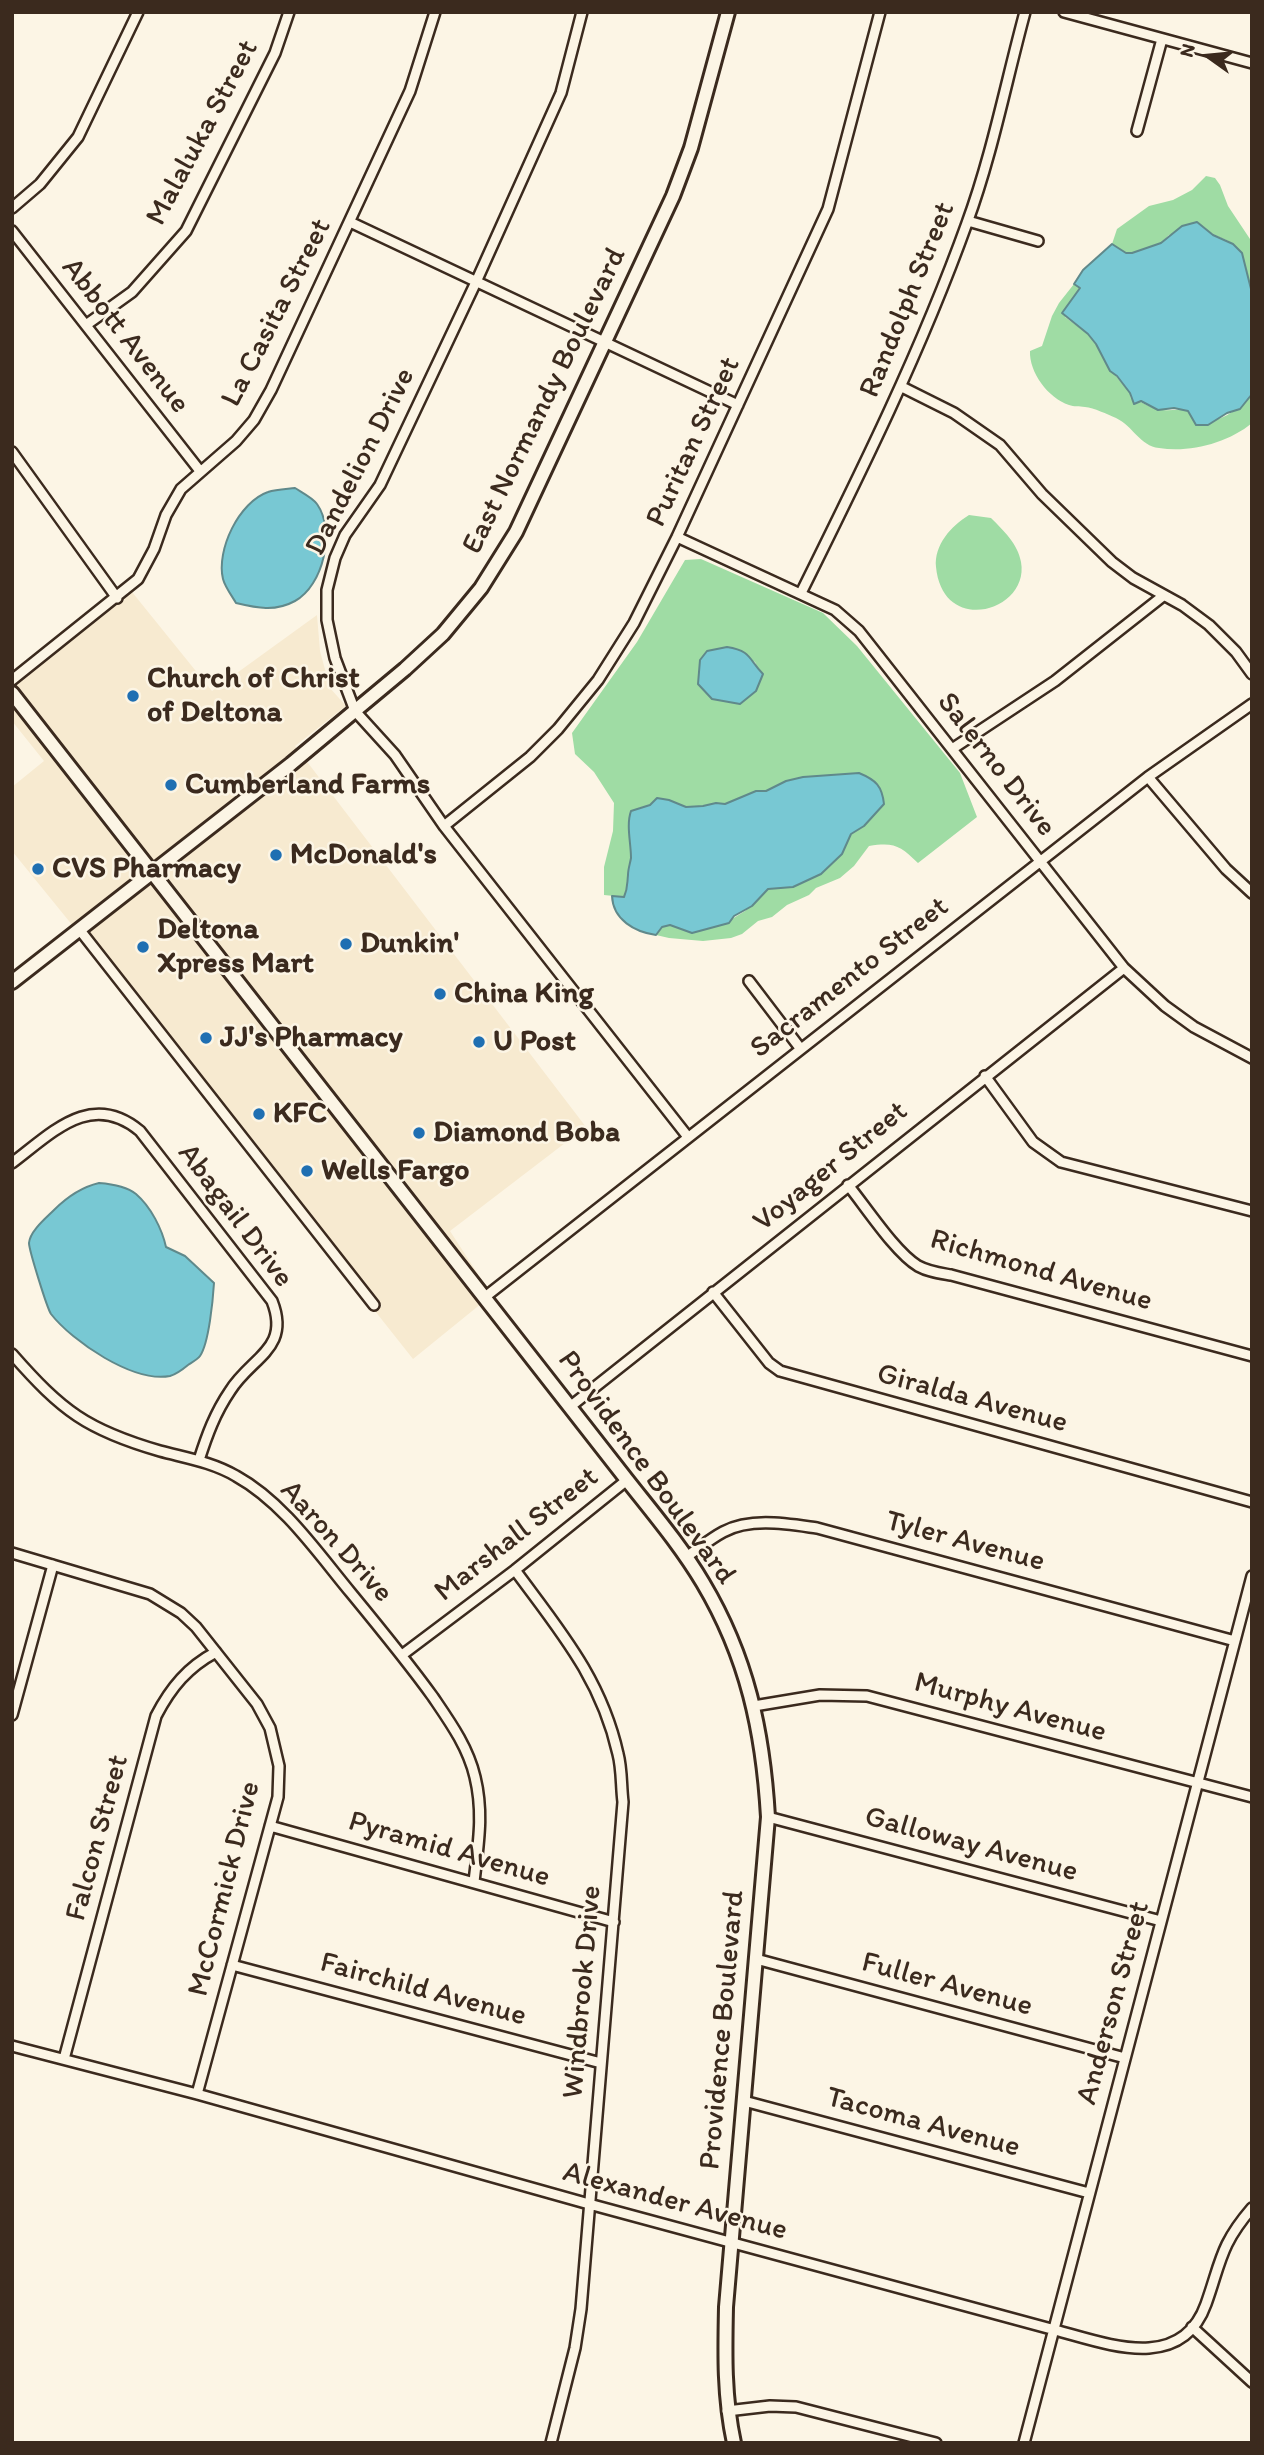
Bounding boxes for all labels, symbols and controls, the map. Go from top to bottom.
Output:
north arrow [1173,21,1243,91]
street label: Malaluka Street [139,34,267,232]
text: N [1174,41,1200,60]
street label: Randolph Street [852,197,964,403]
street label: La Casita Street [214,213,340,413]
street label: East Normandy Boulevard [455,242,635,560]
street label: Abbott Avenue [53,251,197,421]
street label: Puritan Street [639,351,749,533]
street label: Dandelion Drive [298,362,424,562]
place label: Church of Christ of Deltona [147,661,360,732]
street label: Salerno Drive [929,686,1063,844]
marker: Church of Christ of Deltona [125,688,141,704]
place label: Cumberland Farms [185,767,430,803]
marker: Cumberland Farms [163,777,179,793]
place label: McDonald's [290,837,437,873]
marker: McDonald's [268,847,284,863]
place label: CVS Pharmacy [52,851,241,887]
marker: CVS Pharmacy [30,861,46,877]
street label: Sacramento Street [744,889,956,1067]
place label: Deltona Xpress Mart [157,912,314,982]
place label: Dunkin' [360,926,459,962]
marker: Dunkin' [338,936,354,952]
marker: Deltona Xpress Mart [135,939,151,955]
place label: China King [454,976,594,1012]
marker: China King [432,986,448,1002]
place label: JJ's Pharmacy [220,1020,403,1056]
place label: U Post [493,1024,576,1060]
marker: JJ's Pharmacy [198,1030,214,1046]
marker: U Post [471,1034,487,1050]
street label: Voyager Street [747,1094,915,1240]
place label: KFC [273,1096,327,1132]
marker: KFC [251,1106,267,1122]
place label: Diamond Boba [433,1115,620,1151]
marker: Diamond Boba [411,1125,427,1141]
street label: Abagail Drive [169,1137,301,1295]
place label: Wells Fargo [321,1153,470,1189]
marker: Wells Fargo [299,1163,315,1179]
street label: Richmond Avenue [926,1222,1156,1320]
street label: Providence Boulevard [549,1344,743,1592]
street label: Giralda Avenue [873,1356,1071,1442]
street label: Marshall Street [428,1460,606,1610]
street label: Aaron Drive [272,1473,400,1611]
street label: Tyler Avenue [882,1504,1048,1580]
street label: Murphy Avenue [910,1665,1110,1751]
street label: Falcon Street [59,1751,137,1925]
street label: McCormick Drive [181,1778,269,2000]
street label: Galloway Avenue [860,1799,1082,1891]
street label: Pyramid Avenue [344,1804,554,1896]
street label: Windbrook Drive [556,1884,610,2100]
street label: Providence Boulevard [693,1889,753,2171]
street label: Anderson Street [1070,1897,1158,2109]
street label: Fairchild Avenue [316,1945,530,2035]
street label: Fuller Avenue [858,1945,1036,2025]
street label: Tacoma Avenue [822,2080,1024,2166]
street label: Alexander Avenue [559,2155,791,2249]

